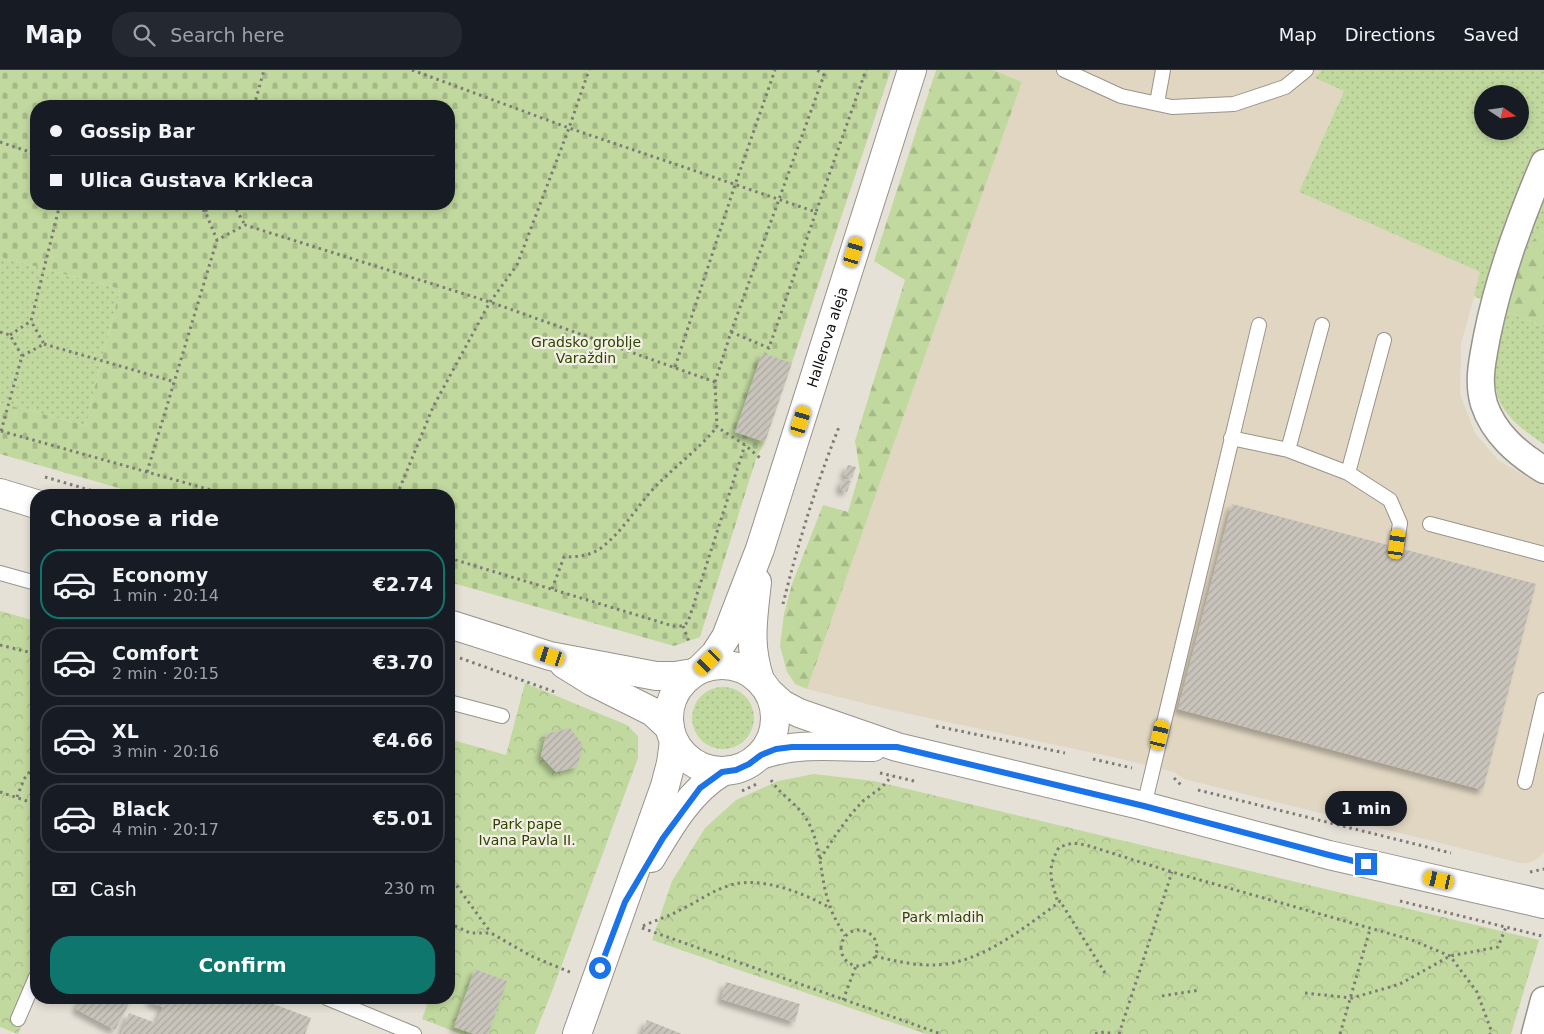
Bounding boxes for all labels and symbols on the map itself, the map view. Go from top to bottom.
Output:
north arrow [1474,85,1529,140]
car [842,235,865,269]
street label: Hallerova aleja [804,285,851,389]
park label: Gradsko groblje Varaždin [531,334,641,366]
car [789,404,812,438]
car [1387,528,1406,560]
car [533,644,566,668]
car [692,646,723,678]
car [1149,719,1170,751]
callout: 1 min [1325,792,1407,826]
park label: Park pape Ivana Pavla II. [478,816,576,848]
route end [1355,853,1377,875]
car [1422,869,1455,891]
park label: Park mladih [902,909,984,925]
route start [589,957,611,979]

